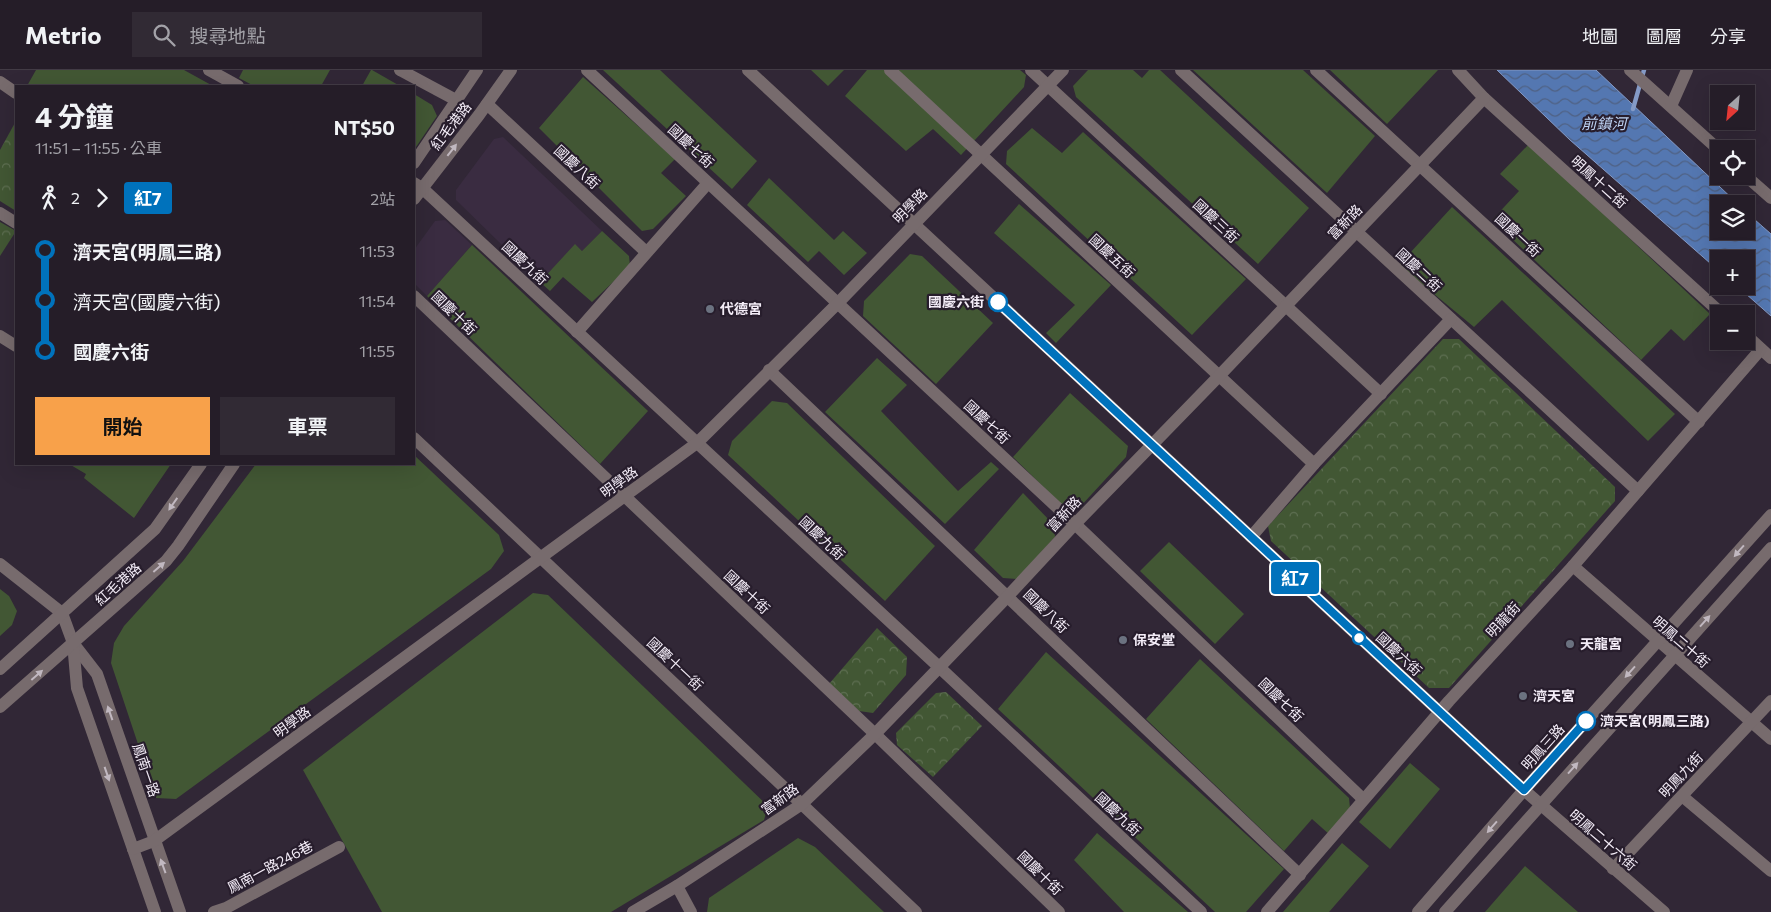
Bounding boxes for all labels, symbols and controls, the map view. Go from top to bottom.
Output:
search box [132,12,482,57]
text: Metrio [25,20,102,49]
icon: search [150,21,178,49]
text: 搜尋地點 [190,24,266,47]
text: 地圖 [1582,25,1618,47]
text: 圖層 [1646,25,1682,47]
text: 分享 [1710,25,1746,47]
north arrow [1710,85,1755,130]
map controls [1710,85,1755,350]
street label: 紅毛港路 [427,98,475,153]
text: 4 分鐘 [35,99,114,133]
water label: 前鎮河 [1581,114,1629,132]
text: NT$50 [334,116,395,139]
street label: 國慶七街 [665,120,718,171]
text: 11:51 – 11:55 · 公車 [35,138,162,157]
button: locate [1710,140,1755,185]
street label: 國慶八街 [551,141,604,192]
one-way arrow [446,144,457,157]
street label: 明鳳十二街 [1568,152,1631,211]
icon: walk [35,184,63,212]
icon: forward [88,184,116,212]
street label: 明學路 [889,185,930,227]
text: 紅7 [134,187,162,209]
text: 2 [71,188,80,207]
text: 2站 [370,189,395,208]
street label: 國慶三街 [1190,195,1243,246]
button: layers [1710,195,1755,240]
street label: 富新路 [1324,201,1365,243]
street label: 國慶一街 [1492,209,1545,260]
street label: 國慶五街 [1086,230,1139,281]
street label: 國慶九街 [499,237,552,288]
text: 濟天宮(明鳳三路) [73,240,222,263]
text: 11:53 [359,241,395,260]
street label: 國慶二街 [1393,244,1446,295]
button: + [1710,250,1755,295]
street label: 國慶十街 [428,287,480,338]
text: 濟天宮(國慶六街) [73,290,221,313]
text: 11:54 [359,291,395,310]
marker: 國慶六街 [988,292,1008,312]
place label: 國慶六街 [928,293,984,310]
place label: 代德宮 [719,300,762,317]
marker: 代德宮 [704,303,716,315]
button: − [1710,305,1755,350]
text: 國慶六街 [73,340,149,363]
text: 11:55 [359,341,395,360]
street label: 國慶七街 [961,396,1014,447]
button: 開始 [35,397,210,455]
button: 車票 [220,397,395,455]
street label: 明學路 [597,462,641,501]
street label: 富新路 [1043,493,1084,535]
one-way arrow [168,497,178,511]
street label: 國慶九街 [796,512,849,563]
one-way arrow [1733,545,1745,557]
street label: 紅毛港路 [91,559,144,608]
one-way arrow [152,562,165,573]
line badge: 紅7 [1272,562,1318,594]
street label: 國慶十街 [721,566,774,617]
text: 紅7 [1281,567,1309,589]
street label: 國慶八街 [1020,585,1072,636]
street label: 明龍街 [1482,599,1523,641]
street label: 明鳳二十街 [1649,612,1713,671]
one-way arrow [1699,616,1711,628]
street label: 國慶六街 [1373,628,1426,679]
place label: 保安堂 [1133,631,1175,648]
unlabelled marker [1352,631,1366,645]
street label: 國慶十一街 [644,634,707,694]
marker: 保安堂 [1117,634,1129,646]
place label: 天龍宮 [1580,635,1622,652]
marker: 天龍宮 [1564,638,1576,650]
one-way arrow [1625,666,1636,679]
one-way arrow [31,670,43,681]
street label: 國慶七街 [1255,674,1307,725]
place label: 濟天宮 [1533,687,1575,704]
marker: 濟天宮 [1517,690,1529,702]
street label: 明學路 [270,702,314,741]
one-way arrow [106,705,113,720]
marker: 濟天宮(明鳳三路) [1576,711,1596,731]
place label: 濟天宮(明鳳三路) [1600,712,1710,729]
street label: 明鳳三路 [1518,720,1568,773]
street label: 鳳南一路 [129,741,164,799]
street label: 明鳳九街 [1655,748,1706,801]
one-way arrow [1567,762,1579,774]
one-way arrow [103,767,111,782]
street label: 富新路 [758,779,802,818]
street label: 國慶九街 [1092,788,1145,839]
street label: 明鳳二十六街 [1566,806,1641,874]
one-way arrow [1486,821,1498,833]
street label: 鳳南一路246巷 [224,837,315,896]
street label: 國慶十街 [1014,847,1066,898]
one-way arrow [159,858,167,873]

